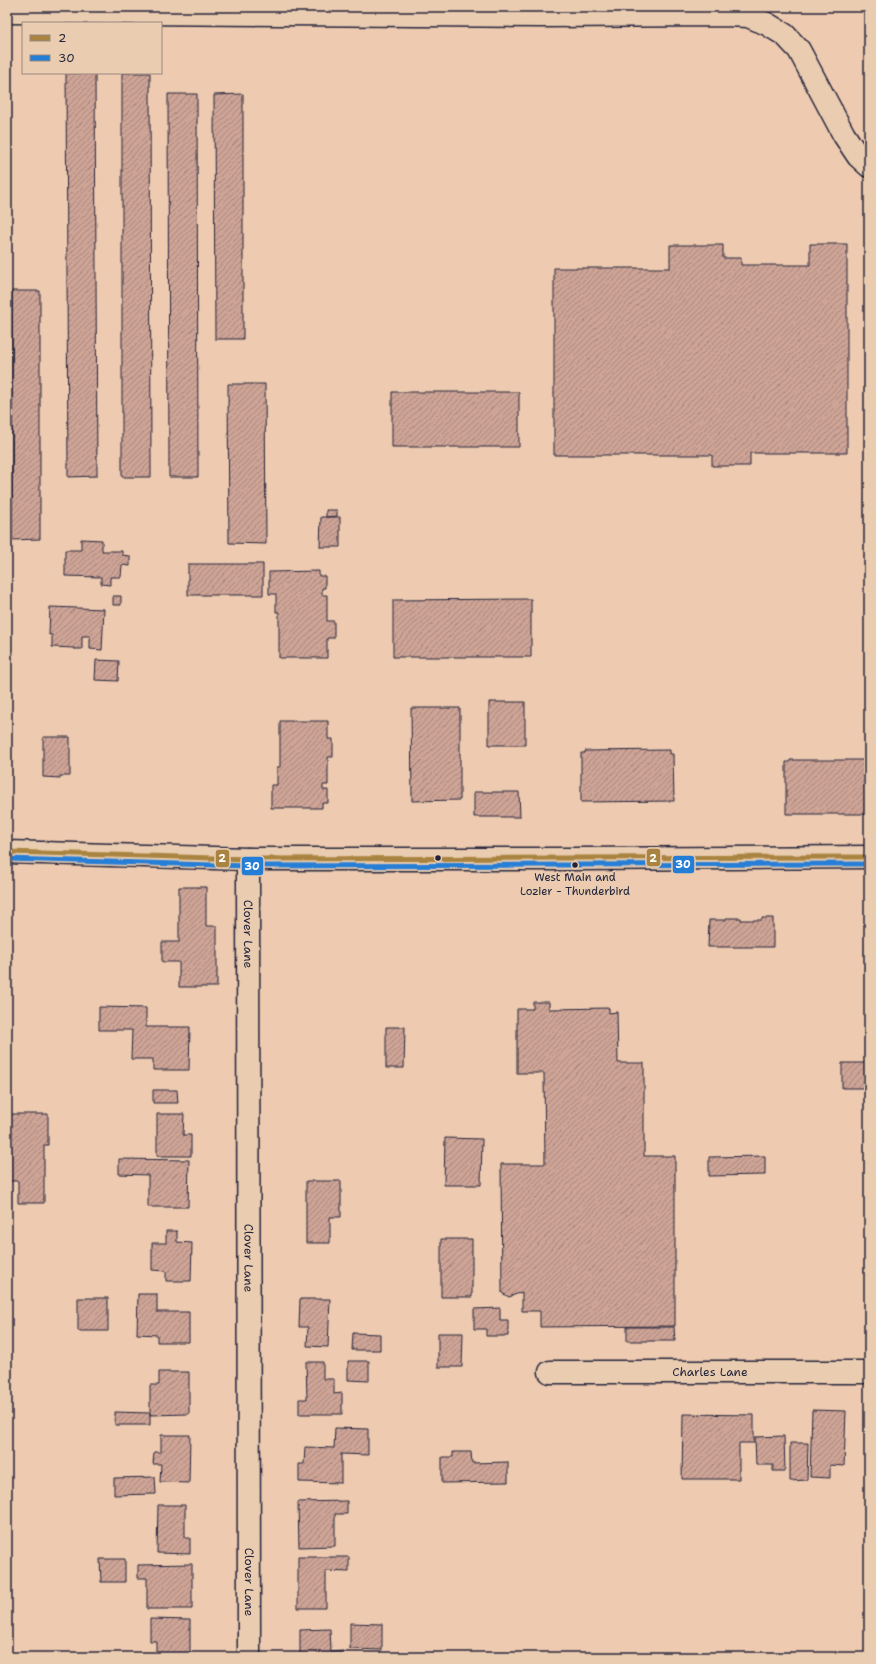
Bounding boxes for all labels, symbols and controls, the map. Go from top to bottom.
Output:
legend [22,22,162,74]
text: 2 [58,30,66,46]
text: 30 [58,50,75,66]
line badge: 2 [646,848,661,867]
line badge: 2 [215,849,230,868]
text: 2 [218,851,226,866]
text: 2 [649,851,657,866]
unlabelled marker [433,853,443,863]
line badge: 30 [672,855,695,874]
line badge: 30 [241,856,264,876]
text: 30 [675,857,691,872]
text: 30 [244,859,260,874]
marker: West Main and Lozier - Thunderbird [570,860,580,870]
place label: West Main and Lozier - Thunderbird [520,870,630,899]
street label: Clover Lane [240,900,256,968]
street label: Clover Lane [240,1224,257,1292]
street label: Charles Lane [672,1364,748,1380]
street label: Clover Lane [241,1548,257,1616]

